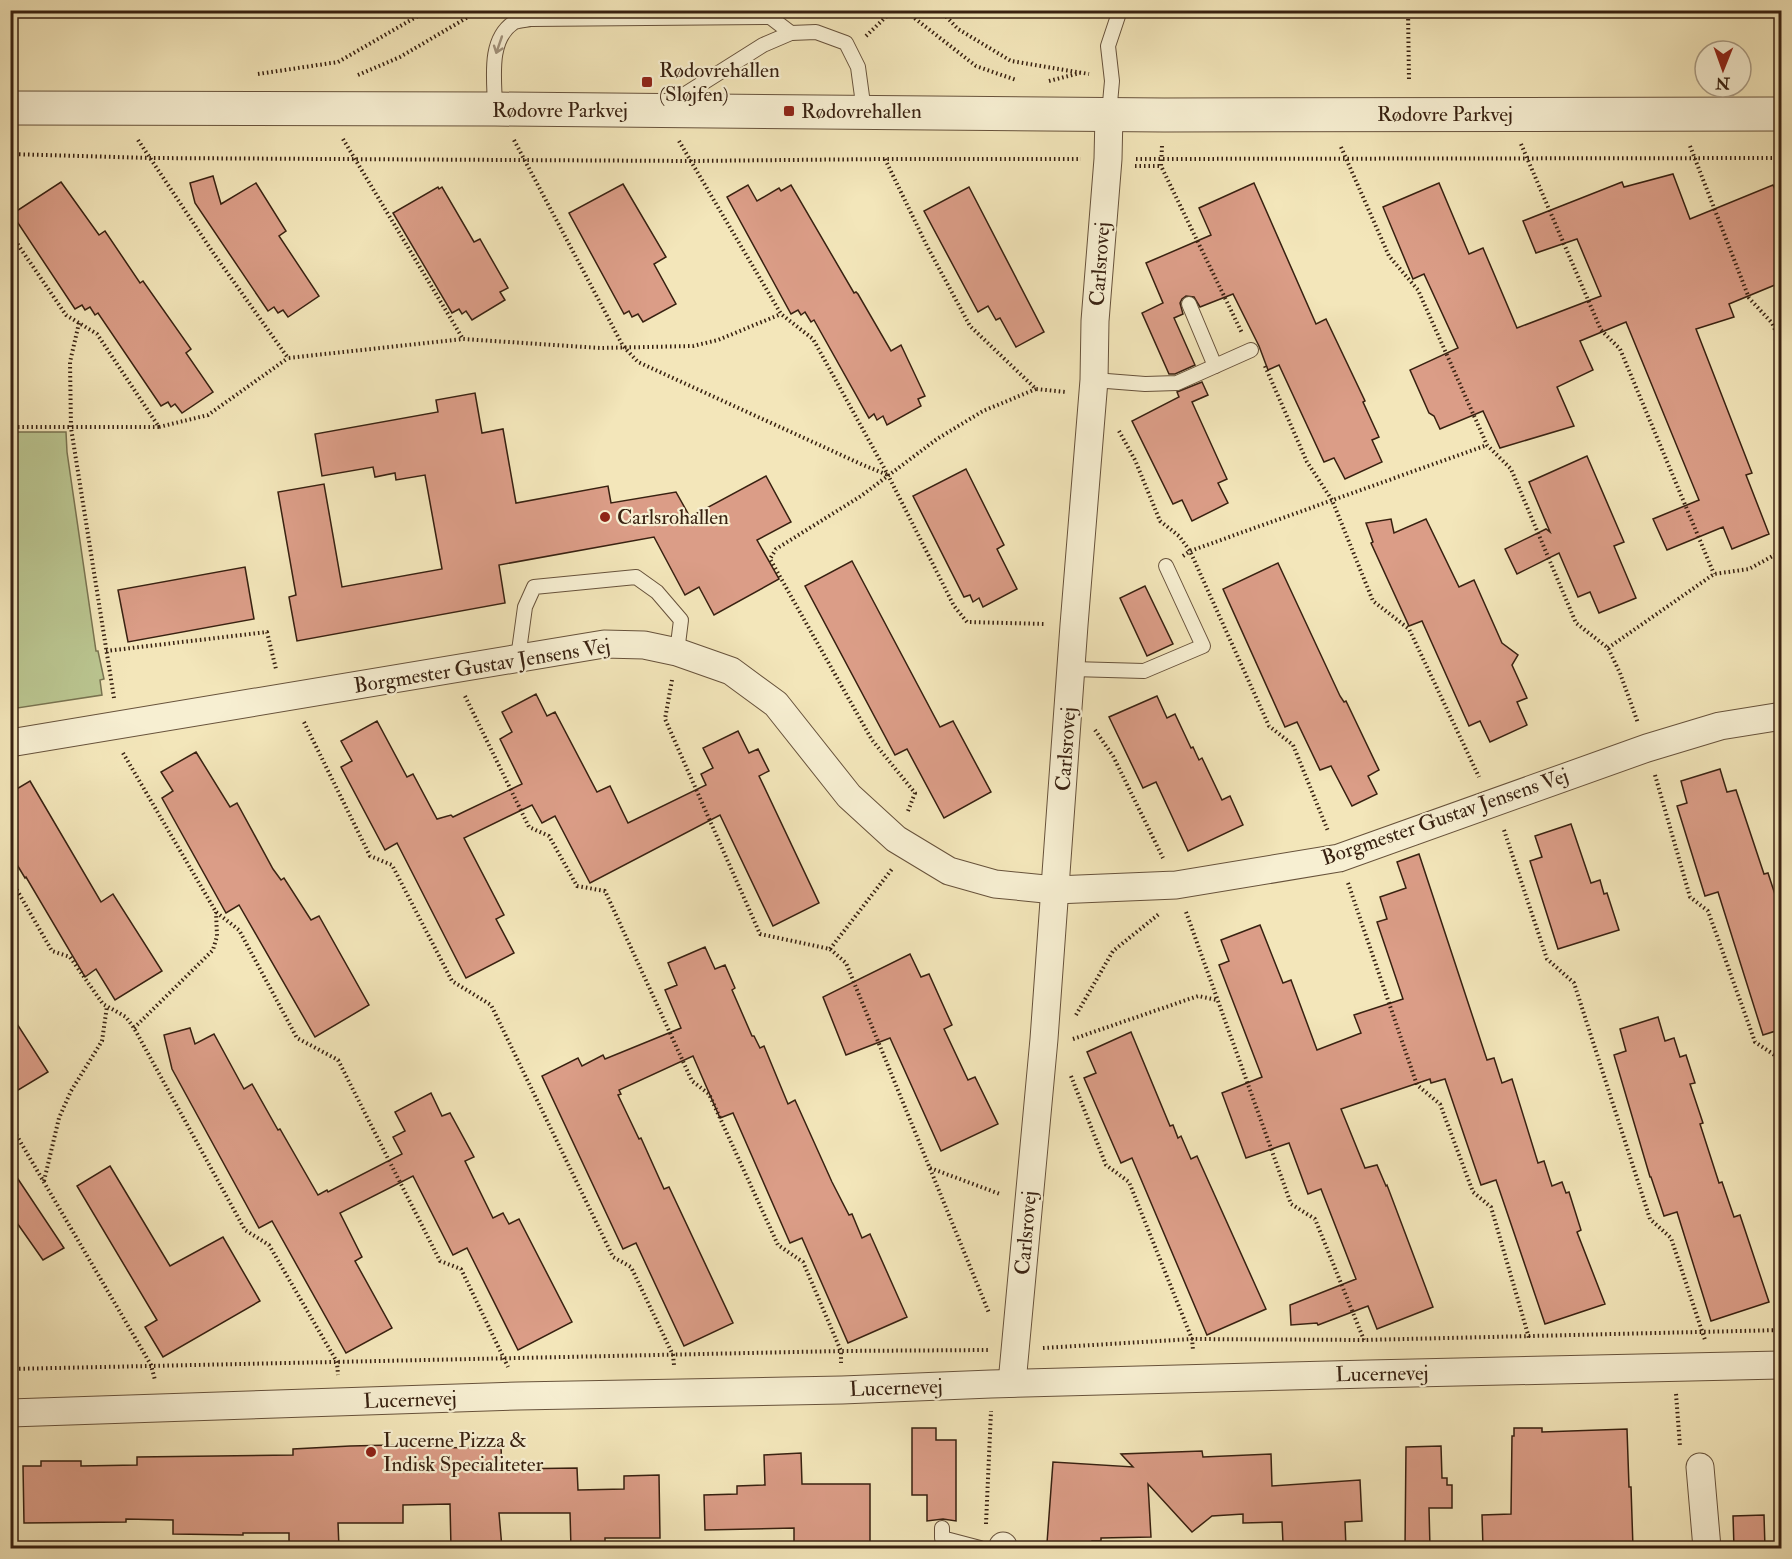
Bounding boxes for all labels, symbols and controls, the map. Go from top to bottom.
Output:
one-way arrow [492,35,503,54]
north arrow [1693,39,1753,99]
place label: Rødovrehallen (Sløjfen) [659,57,780,108]
text: N [1715,73,1731,93]
marker: Rødovrehallen (Sløjfen) [640,75,654,89]
street label: Rødovre Parkvej [492,97,628,124]
place label: Rødovrehallen [801,98,922,125]
street label: Rødovre Parkvej [1377,101,1513,128]
marker: Rødovrehallen [782,104,796,118]
street label: Carlsrovej [1084,221,1116,307]
place label: Carlsrohallen [617,504,729,531]
marker: Carlsrohallen [598,510,612,524]
street label: Borgmester Gustav Jensens Vej [352,632,612,700]
street label: Carlsrovej [1050,706,1082,792]
street label: Borgmester Gustav Jensens Vej [1318,762,1572,872]
street label: Carlsrovej [1009,1190,1043,1276]
street label: Lucernevej [1335,1360,1429,1388]
street label: Lucernevej [849,1373,943,1403]
street label: Lucernevej [363,1385,457,1415]
place label: Lucerne Pizza & Indisk Specialiteter [383,1427,544,1478]
marker: Lucerne Pizza & Indisk Specialiteter [364,1445,378,1459]

